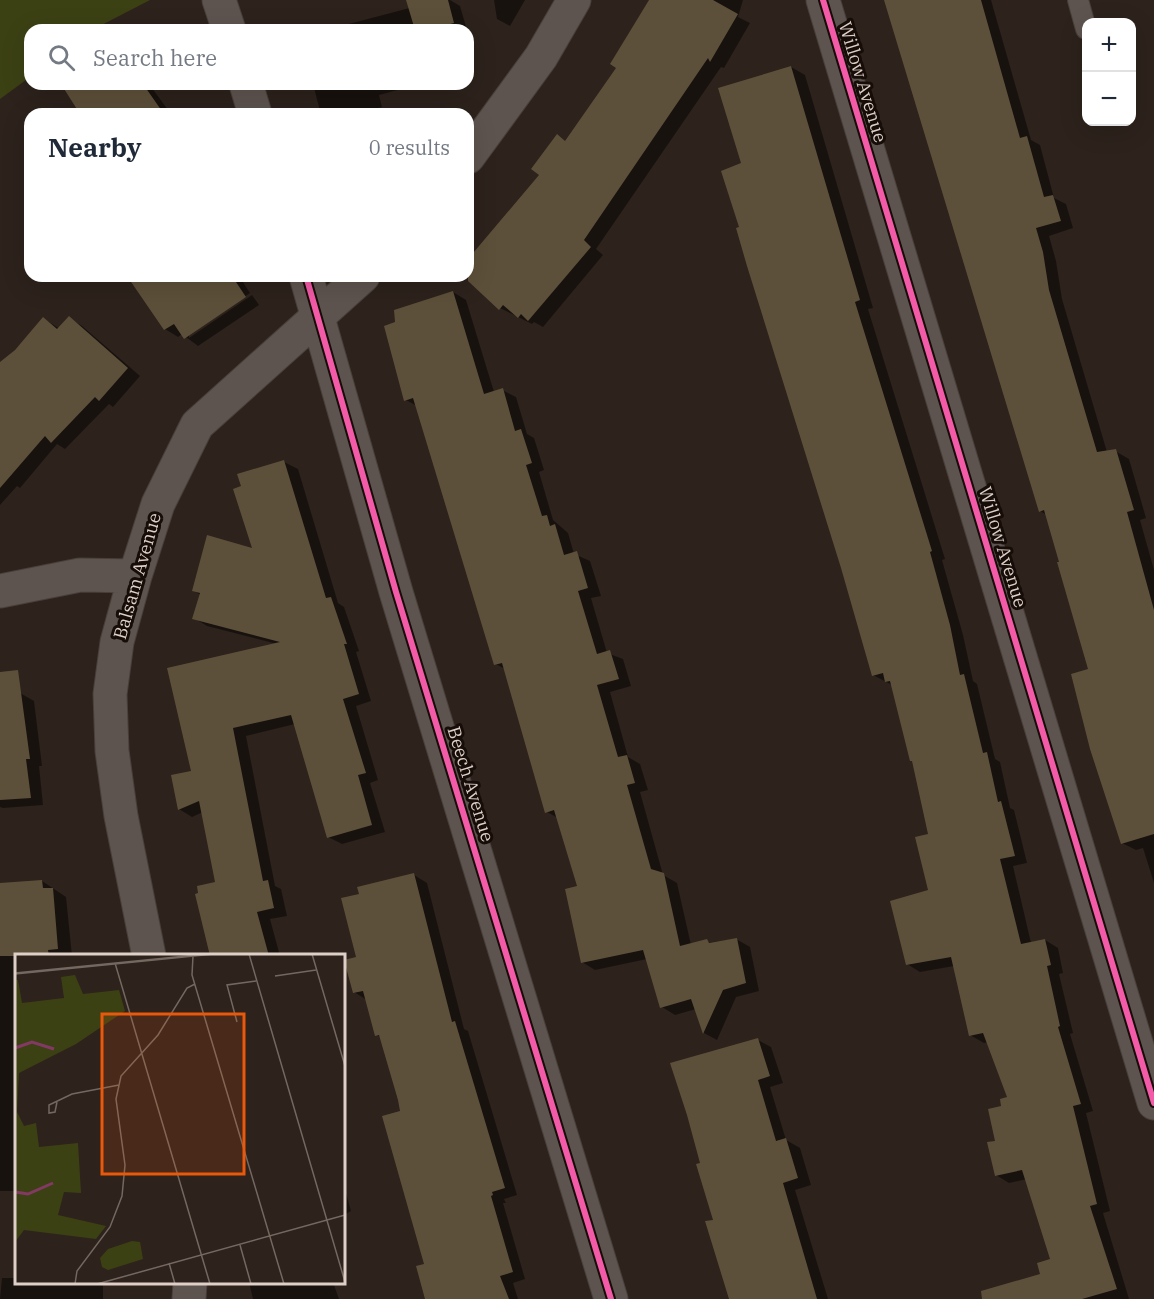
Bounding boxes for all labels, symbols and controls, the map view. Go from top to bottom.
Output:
map controls [1082,18,1136,126]
button: + [1082,18,1136,72]
street label: Willow Avenue [834,19,892,145]
search box [24,24,474,90]
icon: search [45,41,78,74]
text: Search here [93,43,217,72]
button: − [1082,72,1136,126]
text: Nearby [48,130,142,164]
text: 0 results [369,134,450,161]
street label: Willow Avenue [974,484,1032,610]
street label: Balsam Avenue [108,510,166,642]
street label: Beech Avenue [443,724,499,844]
inset map [15,954,345,1284]

